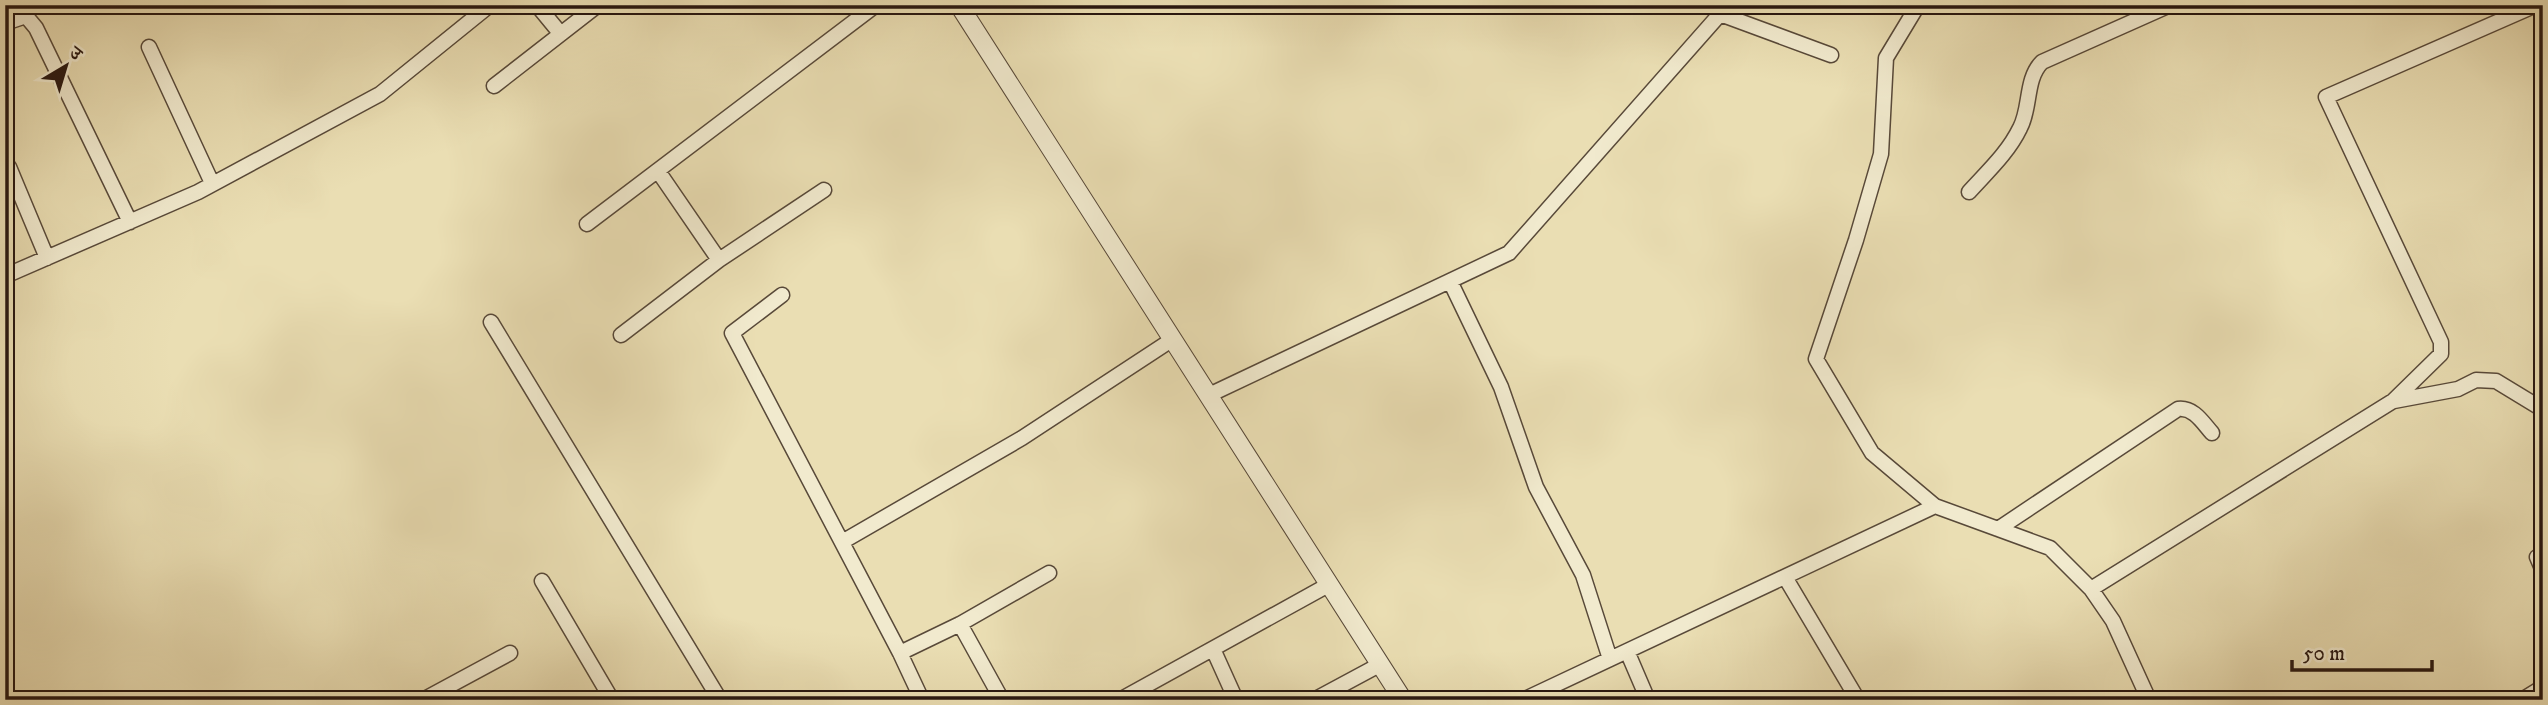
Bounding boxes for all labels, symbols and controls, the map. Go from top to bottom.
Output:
north arrow [32,32,102,102]
text: उ [63,41,87,67]
scale bar [2292,628,2432,672]
text: 50 m [2303,641,2345,667]

